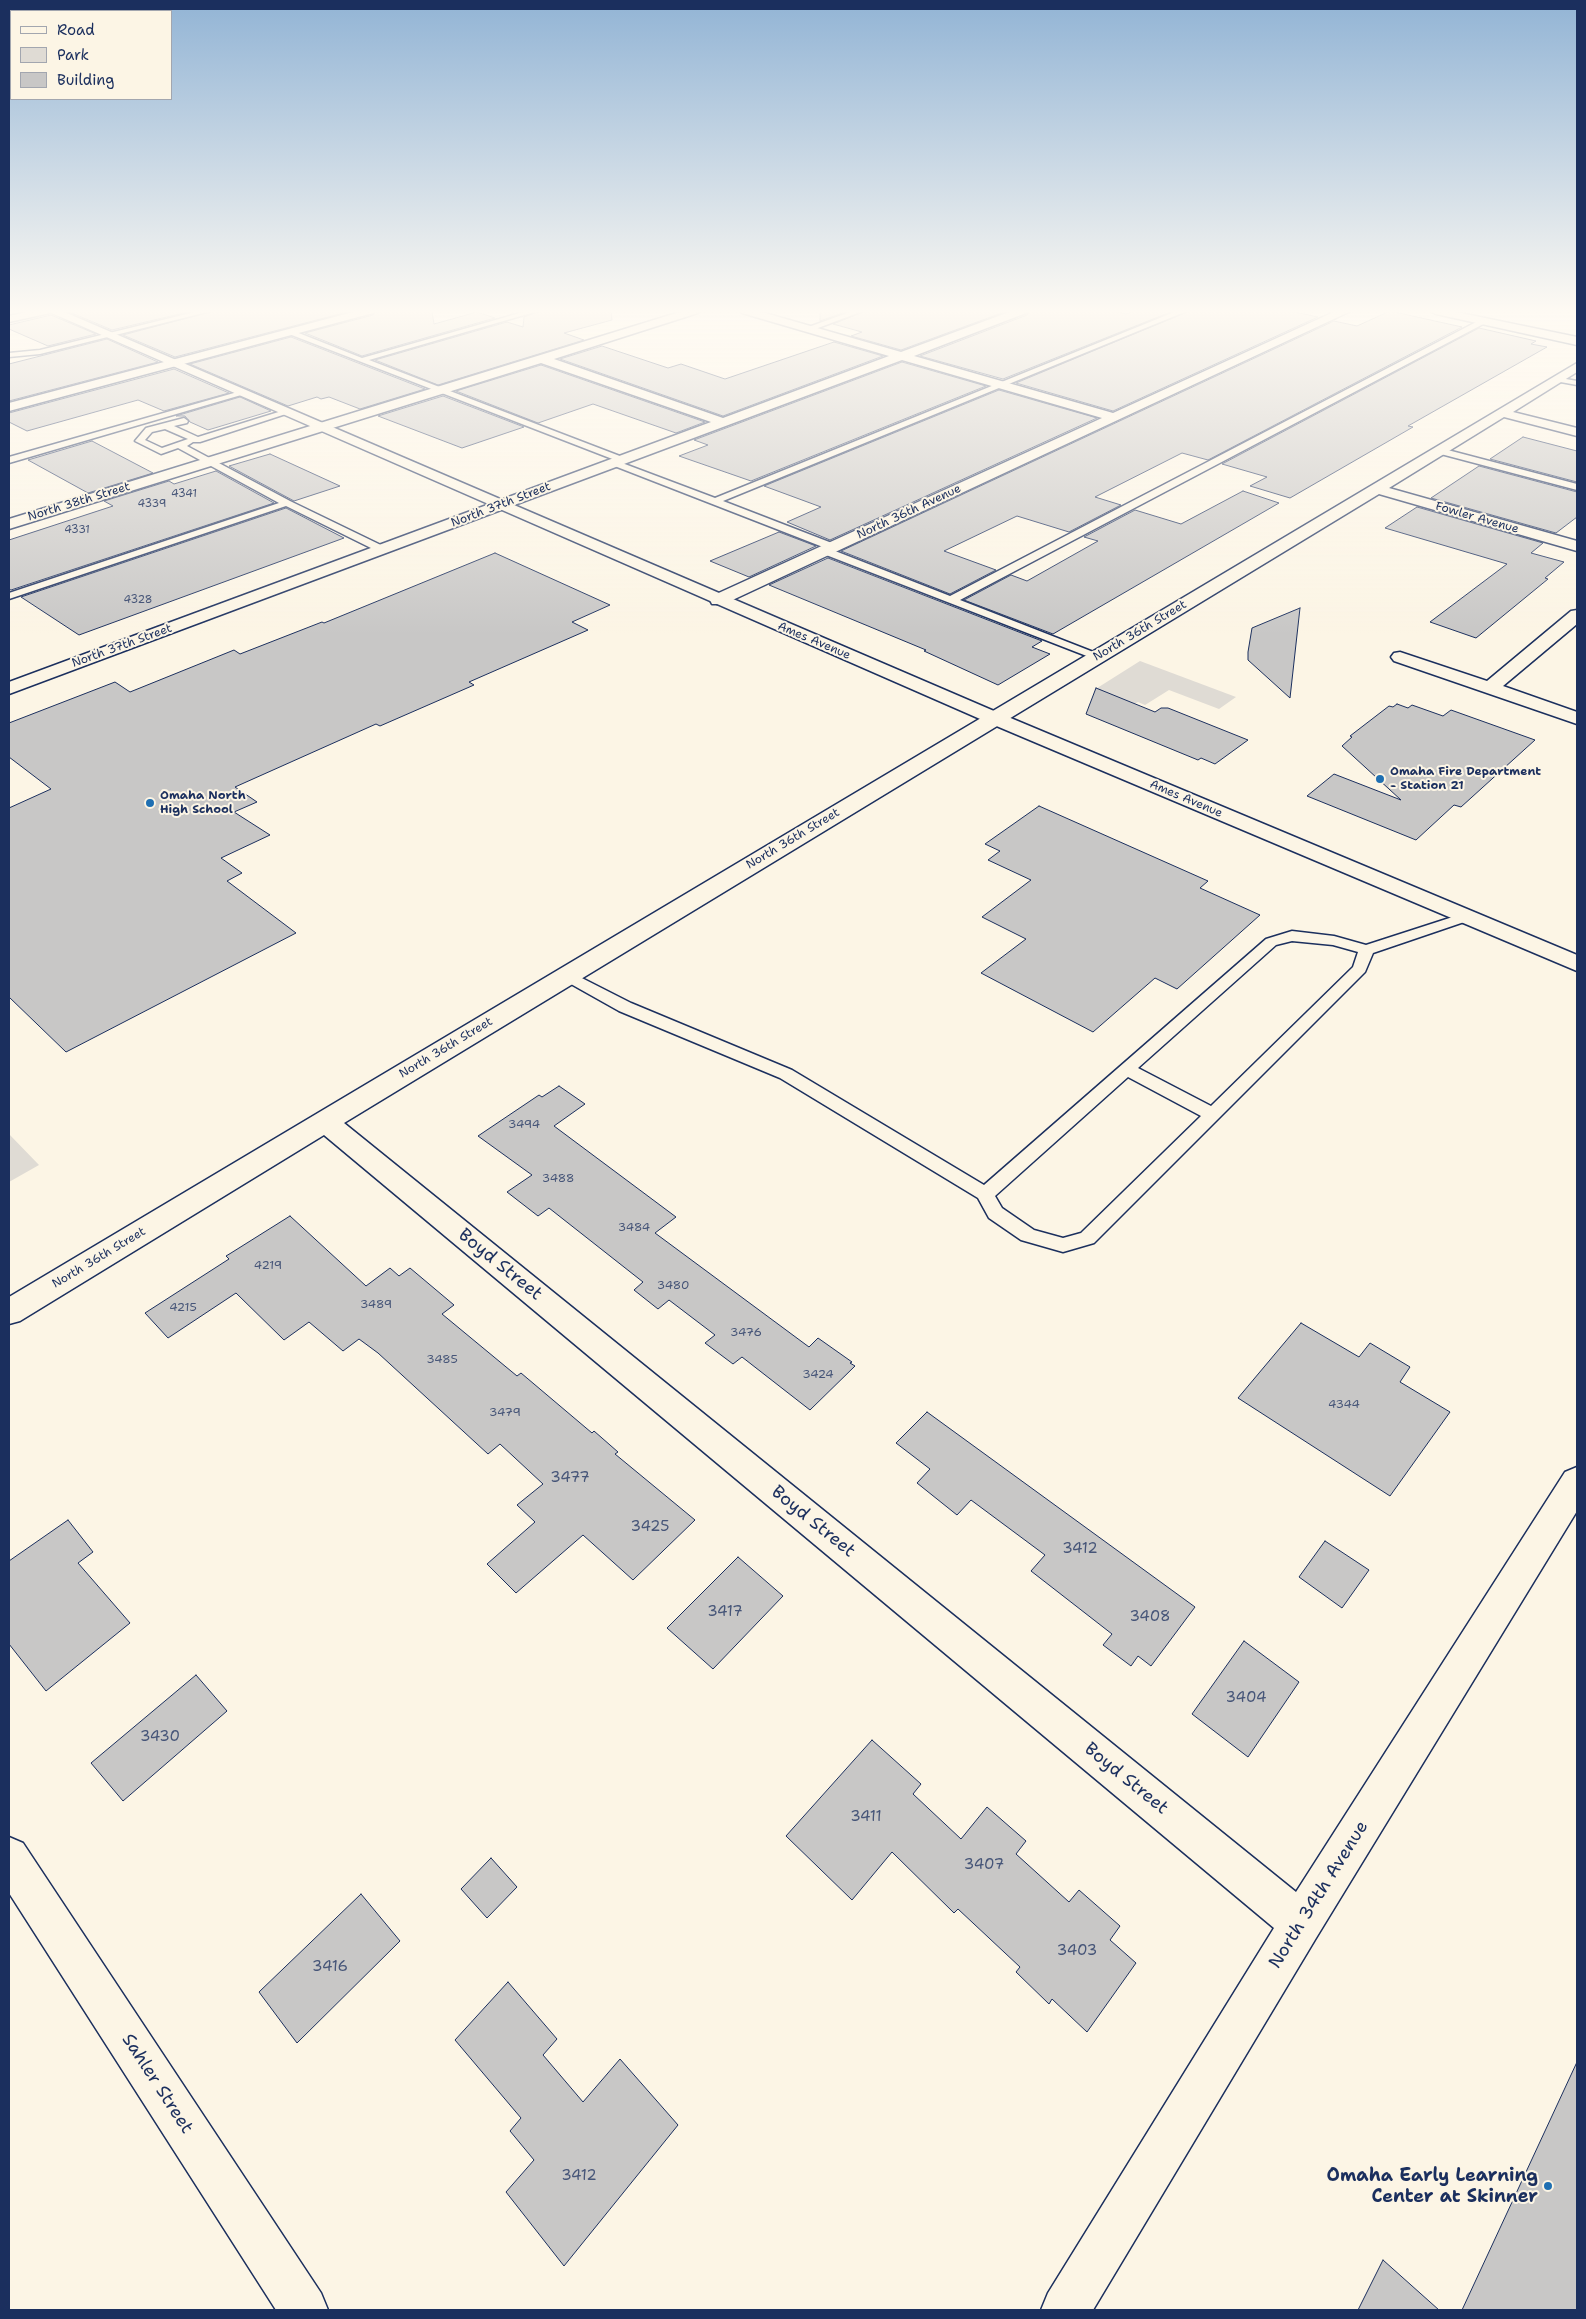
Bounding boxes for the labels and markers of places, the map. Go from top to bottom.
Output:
place label: Omaha Fire Department - Station 21 [1390,765,1541,793]
marker: Omaha Fire Department - Station 21 [1374,773,1386,785]
place label: Omaha North High School [160,789,246,817]
marker: Omaha North High School [144,797,156,809]
place label: Omaha Early Learning Center at Skinner [1327,2165,1538,2208]
marker: Omaha Early Learning Center at Skinner [1542,2180,1554,2192]

